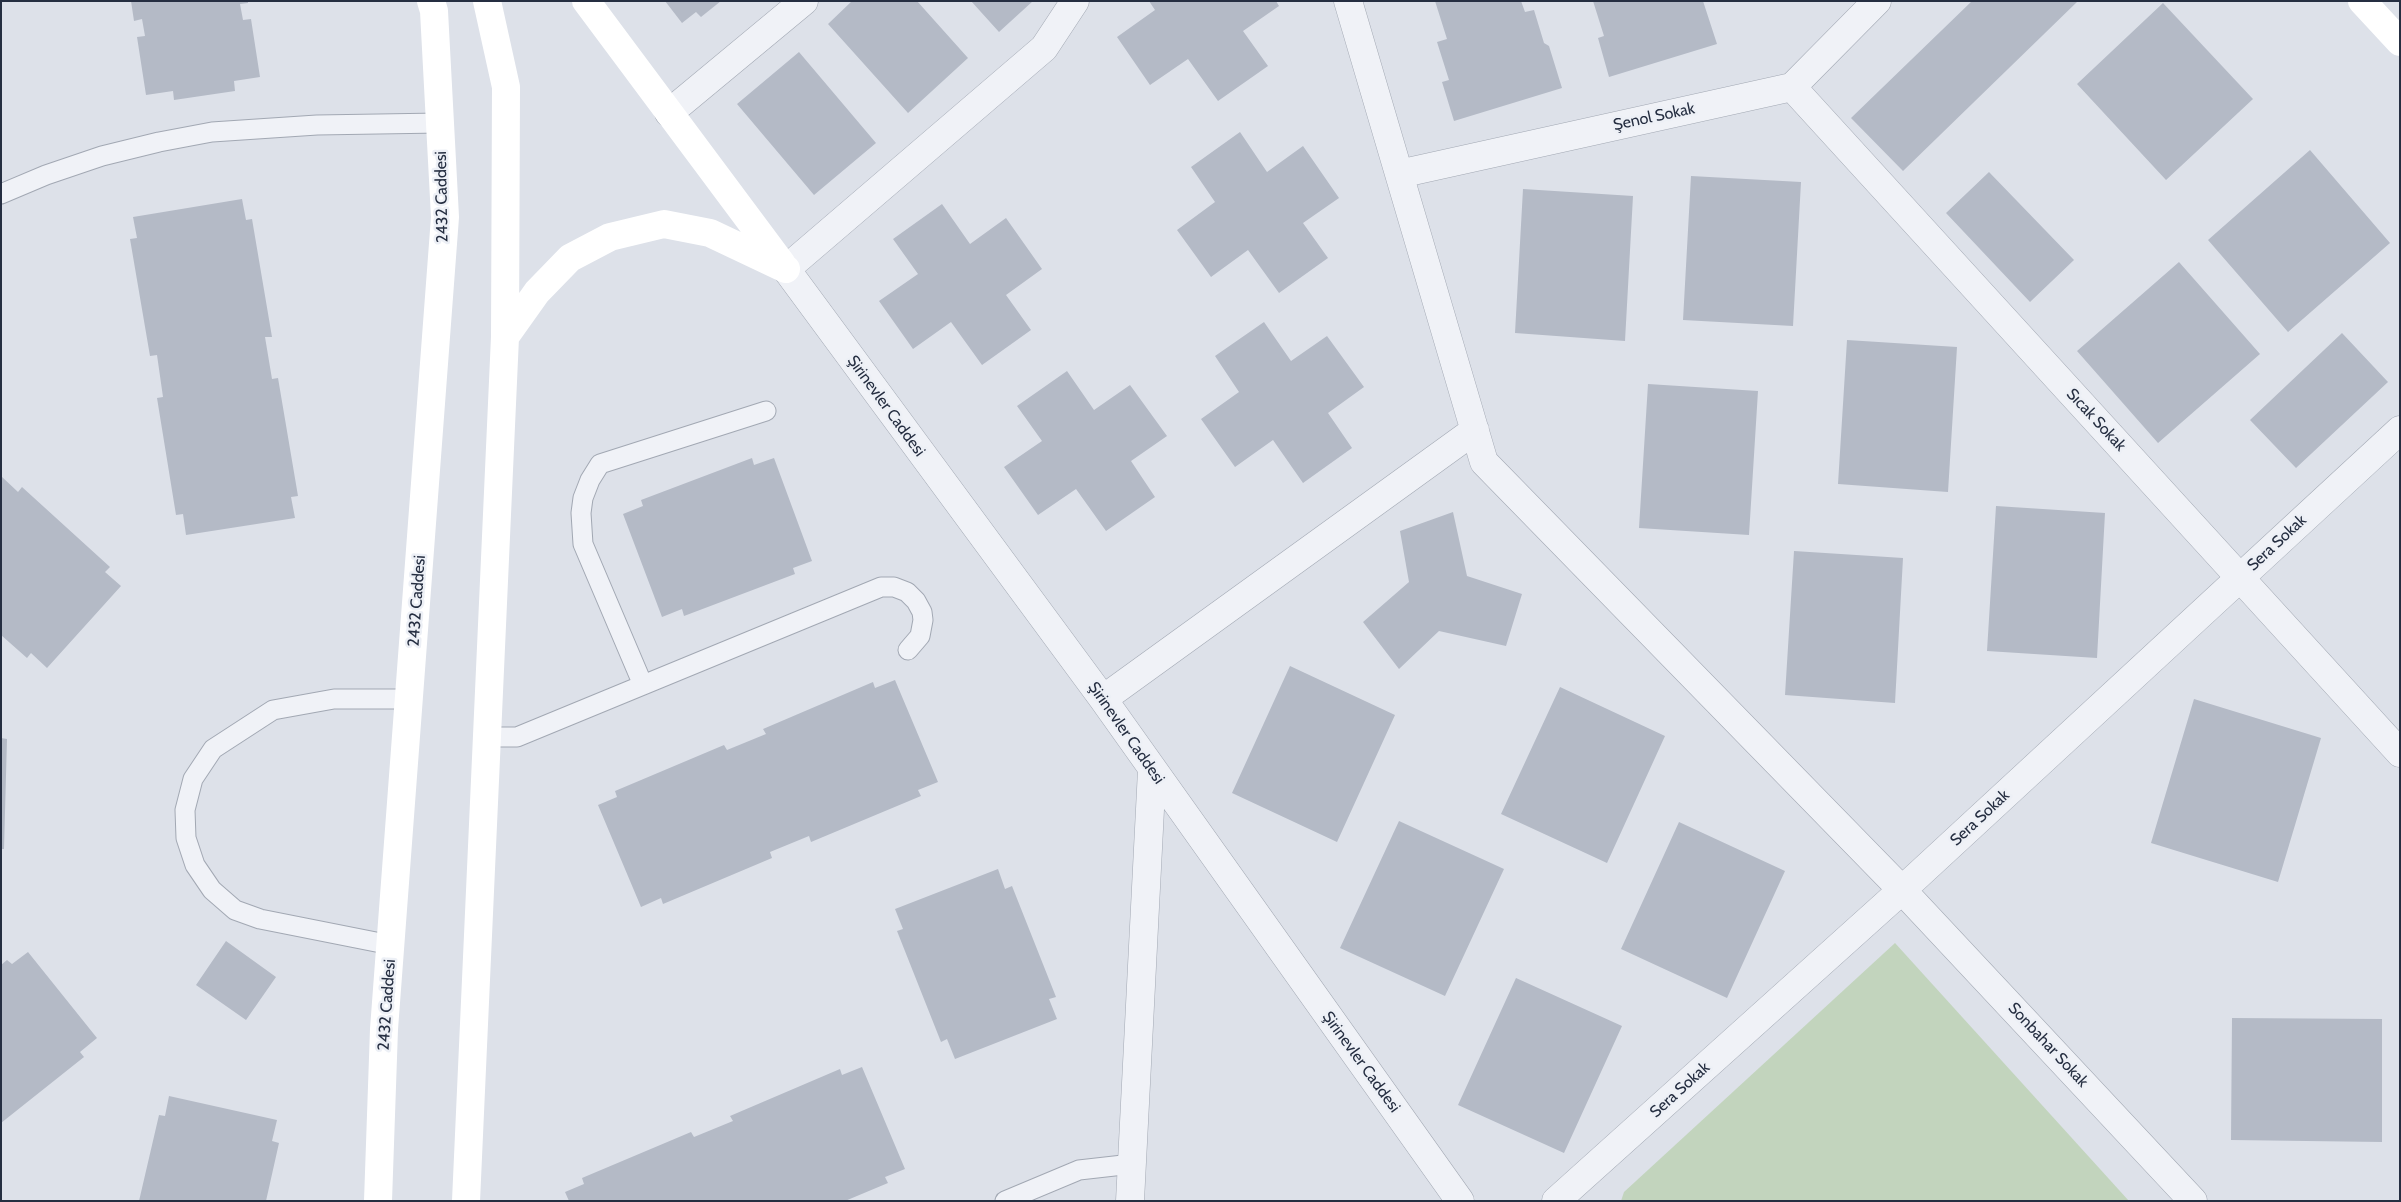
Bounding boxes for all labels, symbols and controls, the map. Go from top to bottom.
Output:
street label: Şenol Sokak [1612,99,1696,135]
street label: 2432 Caddesi [432,151,452,243]
street label: Şirinevler Caddesi [843,352,929,460]
street label: Sıcak Sokak [2062,385,2130,455]
street label: Sera Sokak [2243,511,2311,575]
street label: 2432 Caddesi [404,555,430,647]
street label: Şirinevler Caddesi [1084,678,1168,788]
street label: Sera Sokak [1946,786,2014,850]
street label: 2432 Caddesi [374,959,400,1051]
street label: Sonbahar Sokak [2004,999,2092,1091]
street label: Şirinevler Caddesi [1318,1008,1404,1116]
street label: Sera Sokak [1646,1058,1714,1122]

